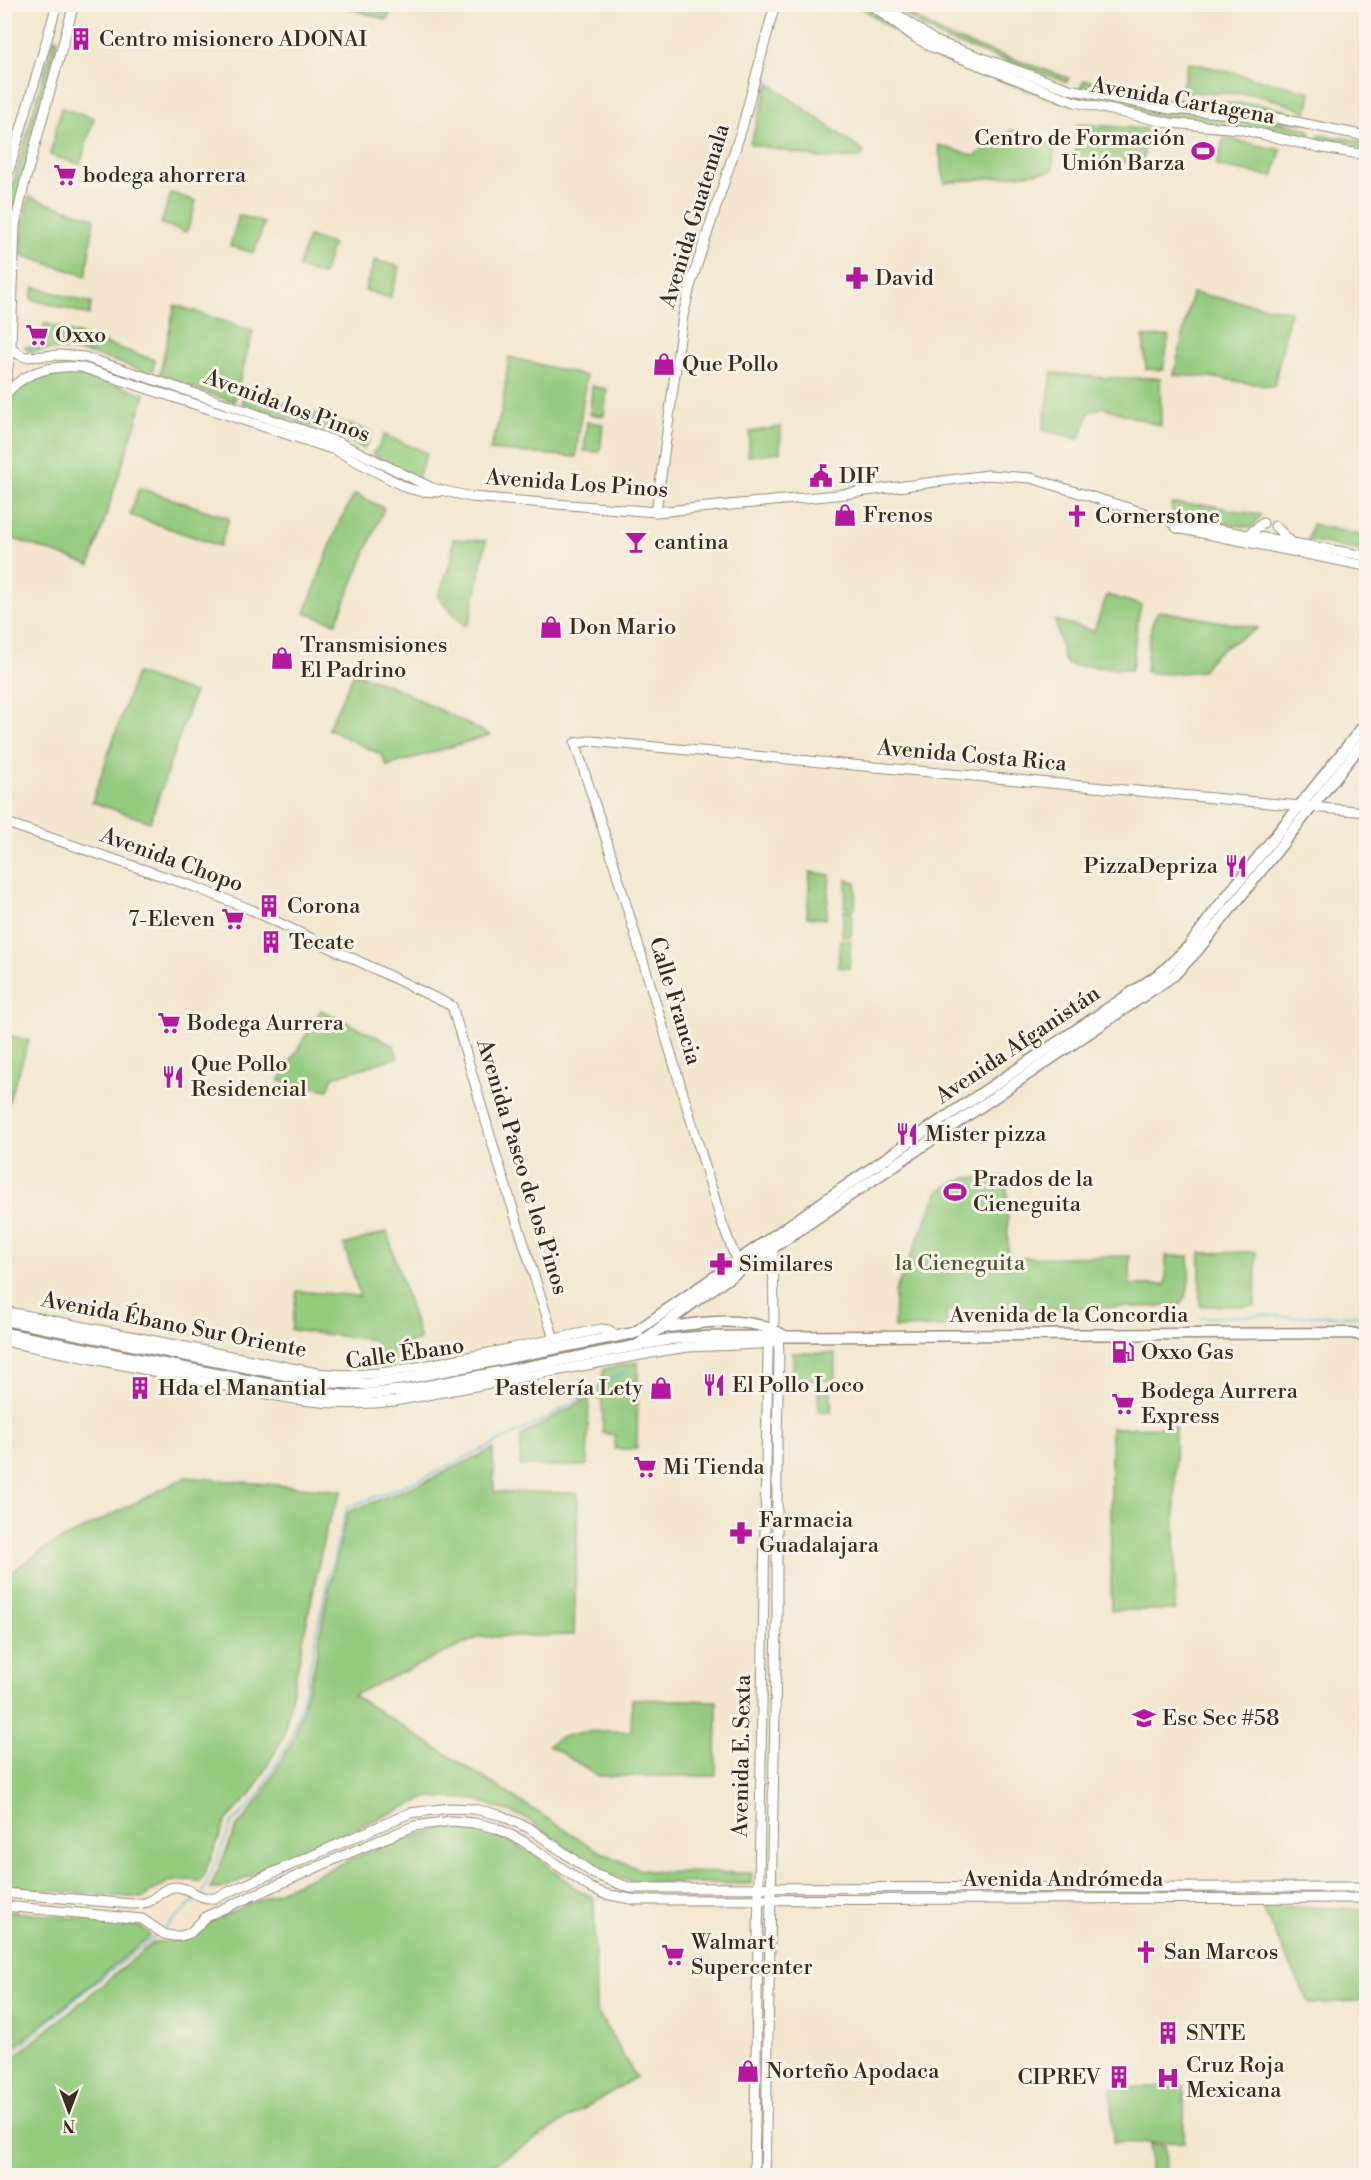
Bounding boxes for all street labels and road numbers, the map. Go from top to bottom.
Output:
street label: Avenida Cartagena [1088,71,1278,131]
street label: Avenida Guatemala [654,120,736,312]
street label: Avenida los Pinos [199,363,374,449]
street label: Avenida Los Pinos [484,464,669,504]
street label: Avenida Costa Rica [875,734,1069,778]
street label: Avenida Chopo [96,821,247,898]
street label: Calle Francia [643,934,708,1069]
street label: Avenida Afganistán [930,980,1105,1111]
street label: Avenida Paseo de los Pinos [470,1035,574,1298]
street label: Avenida Ébano Sur Oriente [38,1285,309,1364]
street label: Avenida de la Concordia [949,1302,1189,1329]
street label: Calle Ébano [344,1331,466,1376]
street label: Avenida E. Sexta [727,1673,757,1839]
street label: Avenida Andrómeda [962,1866,1164,1893]

